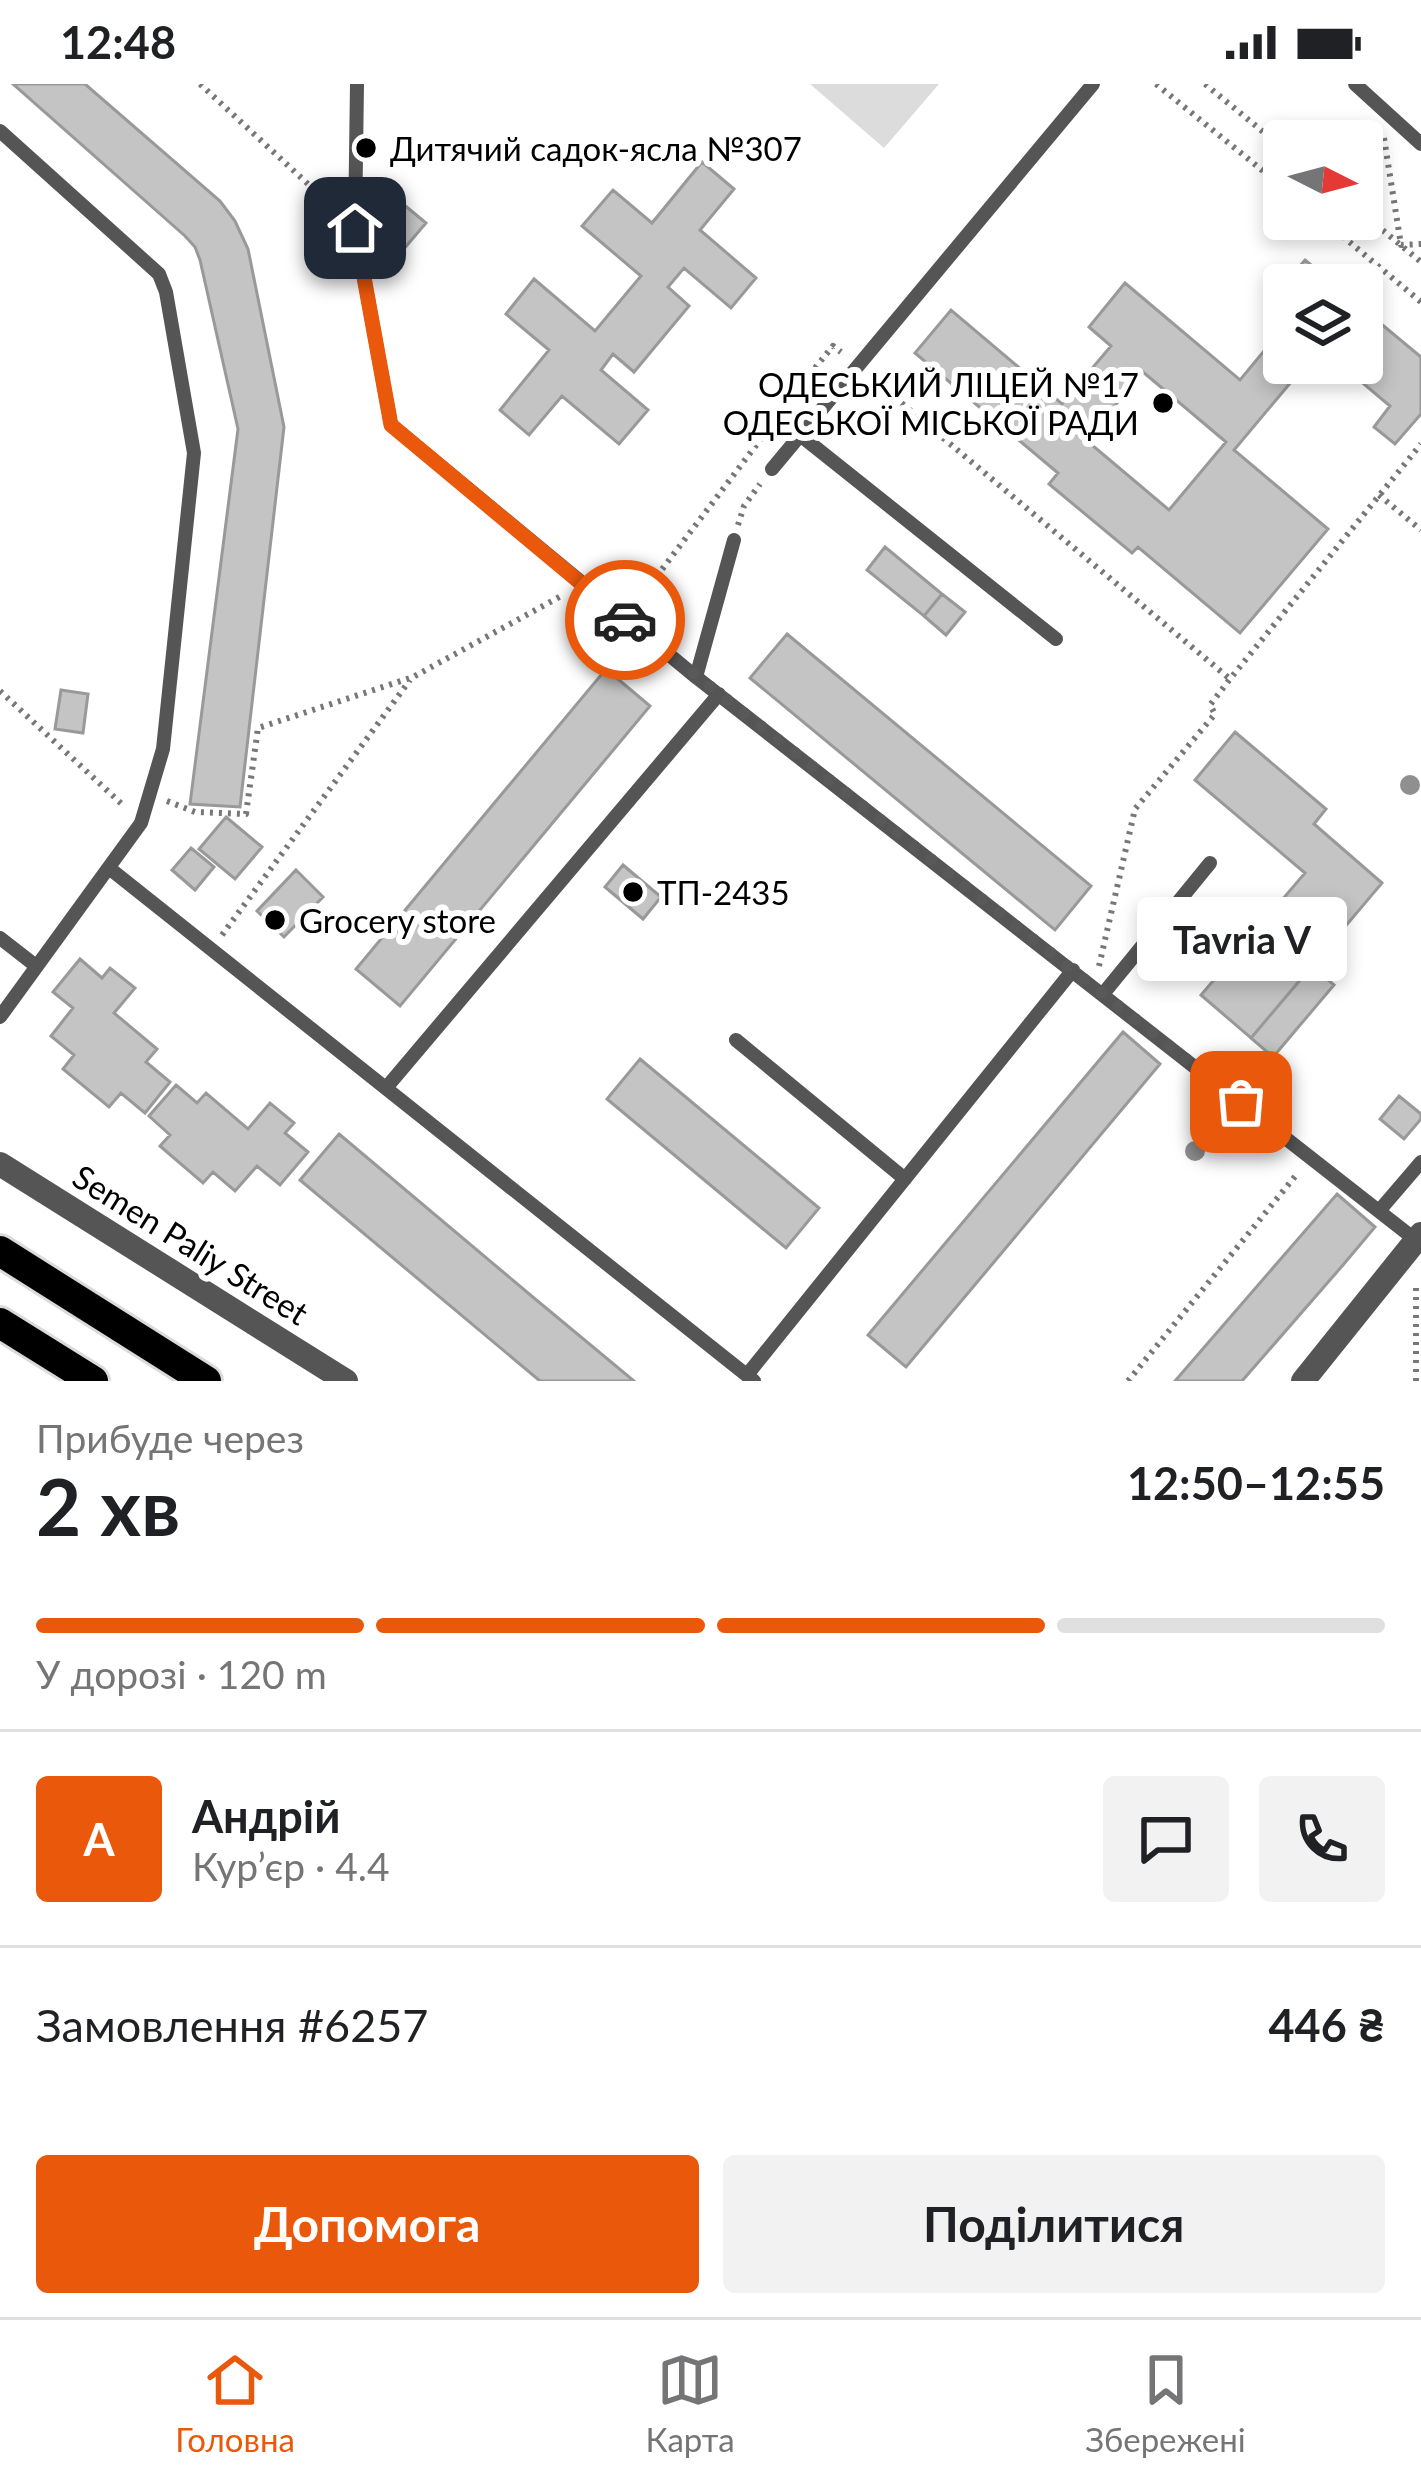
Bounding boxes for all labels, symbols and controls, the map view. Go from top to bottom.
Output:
text: 12:48 [60,15,176,69]
north arrow [1263,120,1383,240]
map controls [1263,120,1383,384]
place label: Дитячий садок-ясла №307 [390,128,802,168]
marker: Дитячий садок-ясла №307 [353,135,379,161]
pin [304,177,406,279]
icon: home [322,195,388,261]
button: layers [1263,264,1383,384]
place label: ОДЕСЬКИЙ ЛІЦЕЙ №17 ОДЕСЬКОЇ МІСЬКОЇ РАДИ [723,364,1139,442]
marker: ОДЕСЬКИЙ ЛІЦЕЙ №17 ОДЕСЬКОЇ МІСЬКОЇ РАДИ [1150,390,1176,416]
courier [565,560,685,680]
icon: car [592,587,658,653]
place label: ТП-2435 [657,872,790,912]
marker: ТП-2435 [620,879,646,905]
callout: Tavria V [1136,898,1346,982]
place label: Grocery store [299,900,496,940]
marker: Grocery store [262,907,288,933]
text: Tavria V [1173,916,1311,962]
pin [1190,1051,1292,1153]
icon: bag [1208,1069,1274,1135]
street label: Semen Paliy Street [66,1156,316,1332]
text: Прибуде через [36,1415,304,1461]
text: 12:50–12:55 [1127,1456,1385,1510]
text: 2 хв [36,1459,180,1553]
text: У дорозі · 120 m [36,1651,327,1697]
button: chat [1103,1776,1229,1902]
button: phone [1259,1776,1385,1902]
text: Андрій [192,1789,340,1843]
text: А [83,1812,115,1866]
text: Кур’єр · 4.4 [192,1843,390,1889]
text: Замовлення #6257 [36,1998,428,2052]
text: 446 ₴ [1268,1998,1385,2052]
button: Допомога [36,2155,699,2293]
button: Поділитися [723,2155,1385,2293]
tab: Головна [175,2347,295,2459]
tab: Карта [646,2347,735,2459]
tab: Збережені [1085,2347,1246,2459]

